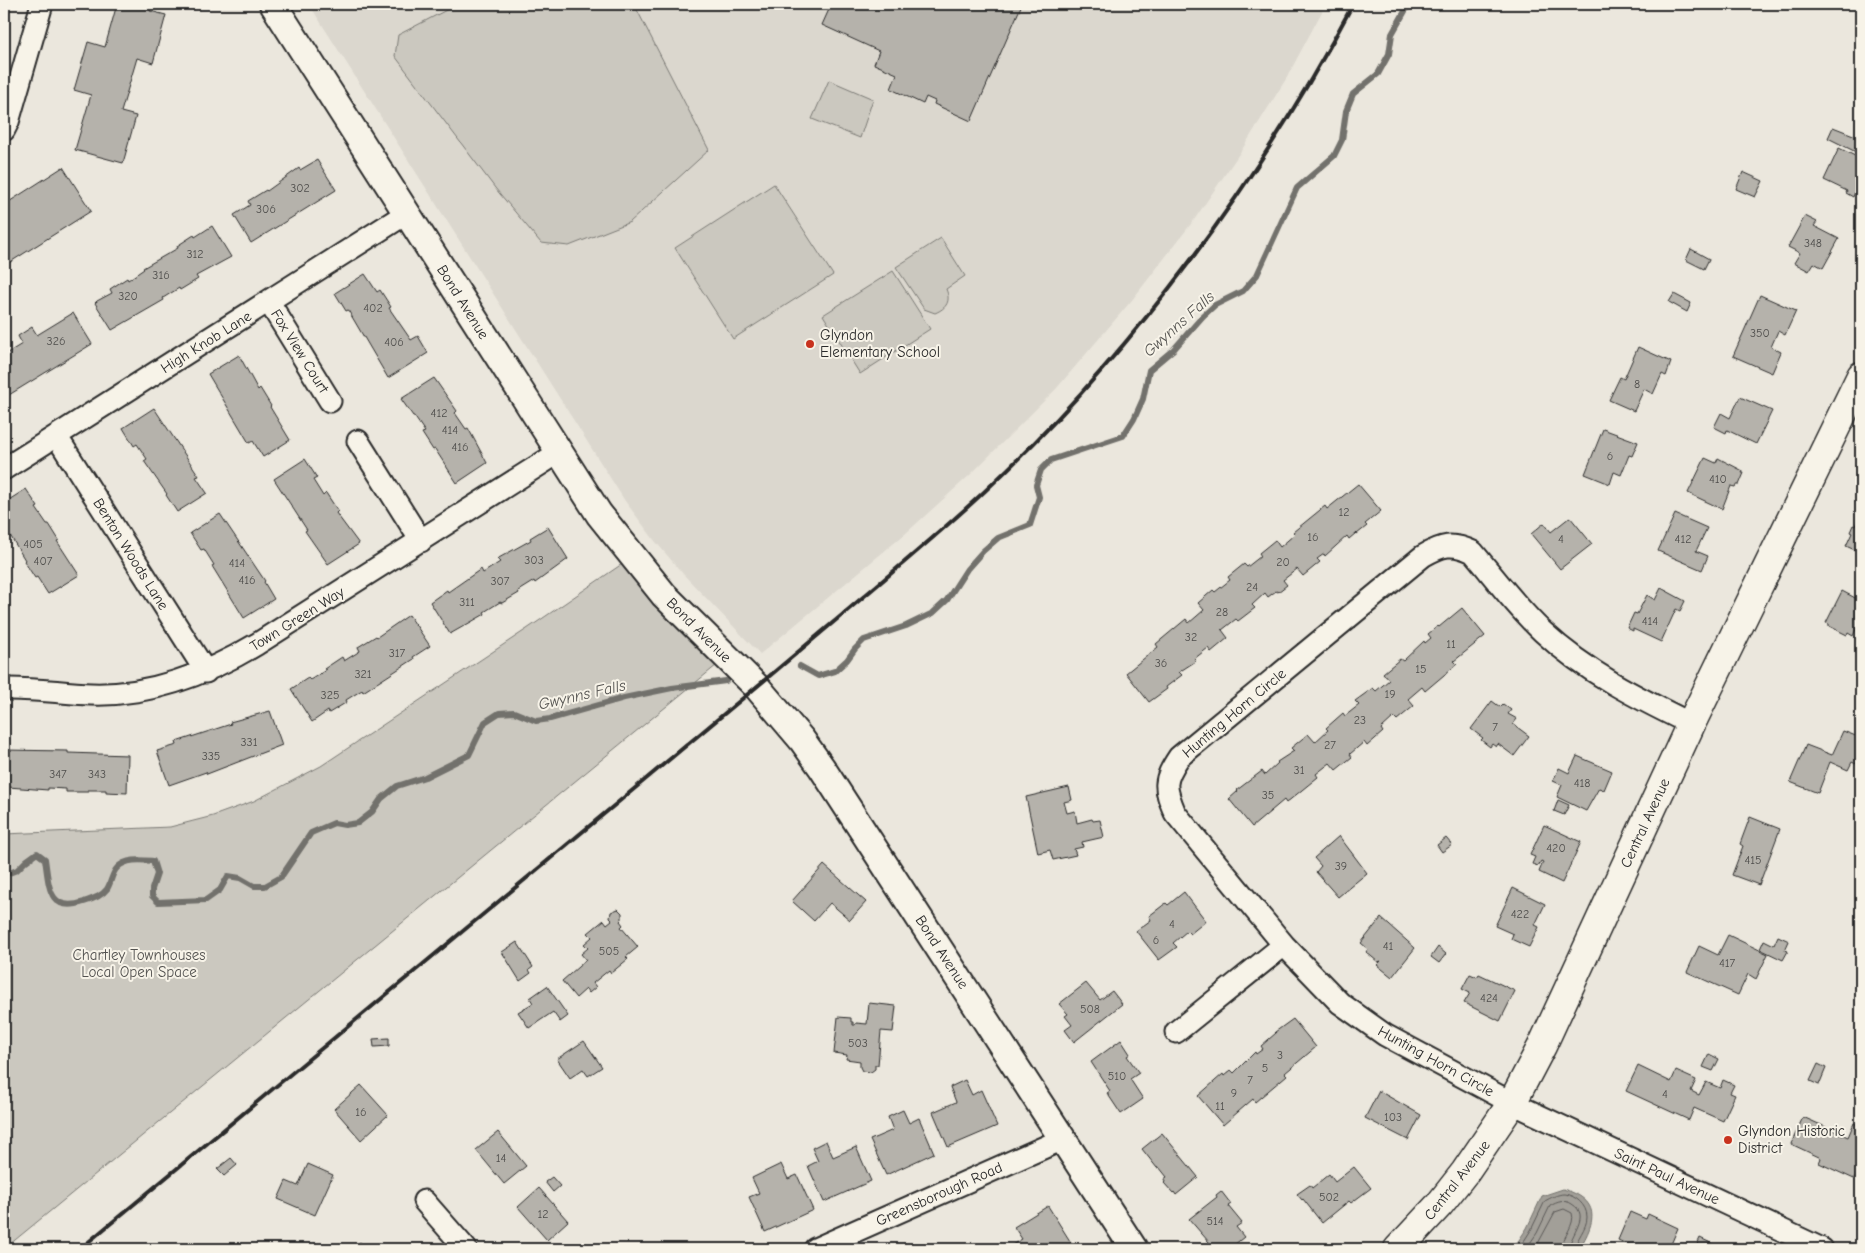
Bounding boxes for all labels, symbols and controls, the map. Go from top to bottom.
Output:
house number: 302 [290,181,310,195]
house number: 306 [256,202,276,216]
house number: 348 [1804,236,1822,250]
house number: 312 [186,247,204,261]
street label: Bond Avenue [433,262,493,343]
house number: 316 [152,268,170,282]
water label: Gwynns Falls [1140,287,1218,360]
house number: 320 [118,289,138,303]
house number: 402 [363,301,383,315]
street label: Fox View Court [267,306,333,397]
street label: High Knob Lane [157,307,255,377]
place label: Glyndon Elementary School [820,326,940,361]
house number: 350 [1750,326,1770,340]
house number: 326 [47,334,65,348]
house number: 406 [384,335,404,349]
marker: Glyndon Elementary School [804,338,816,350]
house number: 8 [1634,377,1640,391]
house number: 412 [431,406,447,420]
house number: 414 [442,423,458,437]
house number: 416 [451,440,469,454]
house number: 6 [1607,449,1613,463]
house number: 410 [1709,472,1727,486]
street label: Benton Woods Lane [89,495,173,614]
house number: 12 [1338,505,1350,519]
house number: 16 [1307,530,1319,544]
house number: 4 [1558,532,1564,546]
house number: 412 [1675,532,1691,546]
house number: 405 [23,537,43,551]
house number: 303 [524,553,544,567]
house number: 407 [34,554,53,568]
house number: 20 [1276,555,1290,569]
house number: 414 [229,556,245,570]
house number: 416 [238,573,256,587]
house number: 307 [490,574,510,588]
house number: 24 [1246,580,1258,594]
street label: Town Green Way [247,583,348,655]
street label: Bond Avenue [663,594,735,666]
house number: 311 [459,595,475,609]
house number: 28 [1216,605,1228,619]
house number: 414 [1642,614,1658,628]
house number: 32 [1185,630,1197,644]
house number: 11 [1446,637,1456,651]
house number: 317 [389,646,406,660]
house number: 36 [1155,656,1167,670]
house number: 15 [1415,662,1427,676]
street label: Hunting Horn Circle [1178,664,1290,762]
house number: 321 [354,667,372,681]
water label: Gwynns Falls [537,676,628,714]
house number: 19 [1384,687,1396,701]
house number: 325 [321,688,339,702]
house number: 23 [1354,713,1366,727]
house number: 7 [1492,720,1498,734]
house number: 331 [241,735,258,749]
house number: 27 [1324,738,1336,752]
house number: 335 [202,749,220,763]
house number: 31 [1294,763,1305,777]
house number: 347 [49,767,67,781]
house number: 343 [88,767,106,781]
street label: Central Avenue [1616,775,1674,871]
house number: 418 [1574,776,1590,790]
house number: 35 [1262,788,1274,802]
house number: 420 [1546,841,1566,855]
house number: 415 [1744,853,1762,867]
house number: 39 [1335,859,1347,873]
house number: 422 [1511,907,1529,921]
street label: Bond Avenue [912,912,973,993]
house number: 4 [1169,917,1175,931]
house number: 6 [1153,933,1159,947]
house number: 41 [1383,939,1394,953]
house number: 505 [599,944,619,958]
park label: Chartley Townhouses Local Open Space [73,946,205,981]
house number: 417 [1719,956,1735,970]
house number: 424 [1480,991,1498,1005]
house number: 508 [1080,1002,1100,1016]
street label: Hunting Horn Circle [1375,1022,1498,1101]
house number: 503 [848,1036,868,1050]
house number: 3 [1277,1048,1283,1062]
house number: 5 [1262,1061,1268,1075]
house number: 510 [1108,1069,1126,1083]
house number: 7 [1247,1073,1253,1087]
house number: 9 [1231,1086,1237,1100]
house number: 4 [1662,1087,1668,1101]
house number: 11 [1215,1099,1225,1113]
house number: 16 [355,1105,367,1119]
house number: 103 [1384,1110,1402,1124]
place label: Glyndon Historic District [1738,1122,1845,1157]
marker: Glyndon Historic District [1722,1134,1734,1146]
street label: Central Avenue [1420,1136,1494,1224]
street label: Saint Paul Avenue [1611,1144,1723,1208]
house number: 14 [496,1151,506,1165]
street label: Greensborough Road [873,1158,1005,1230]
house number: 502 [1319,1190,1339,1204]
house number: 12 [537,1207,549,1221]
house number: 514 [1206,1214,1224,1228]

